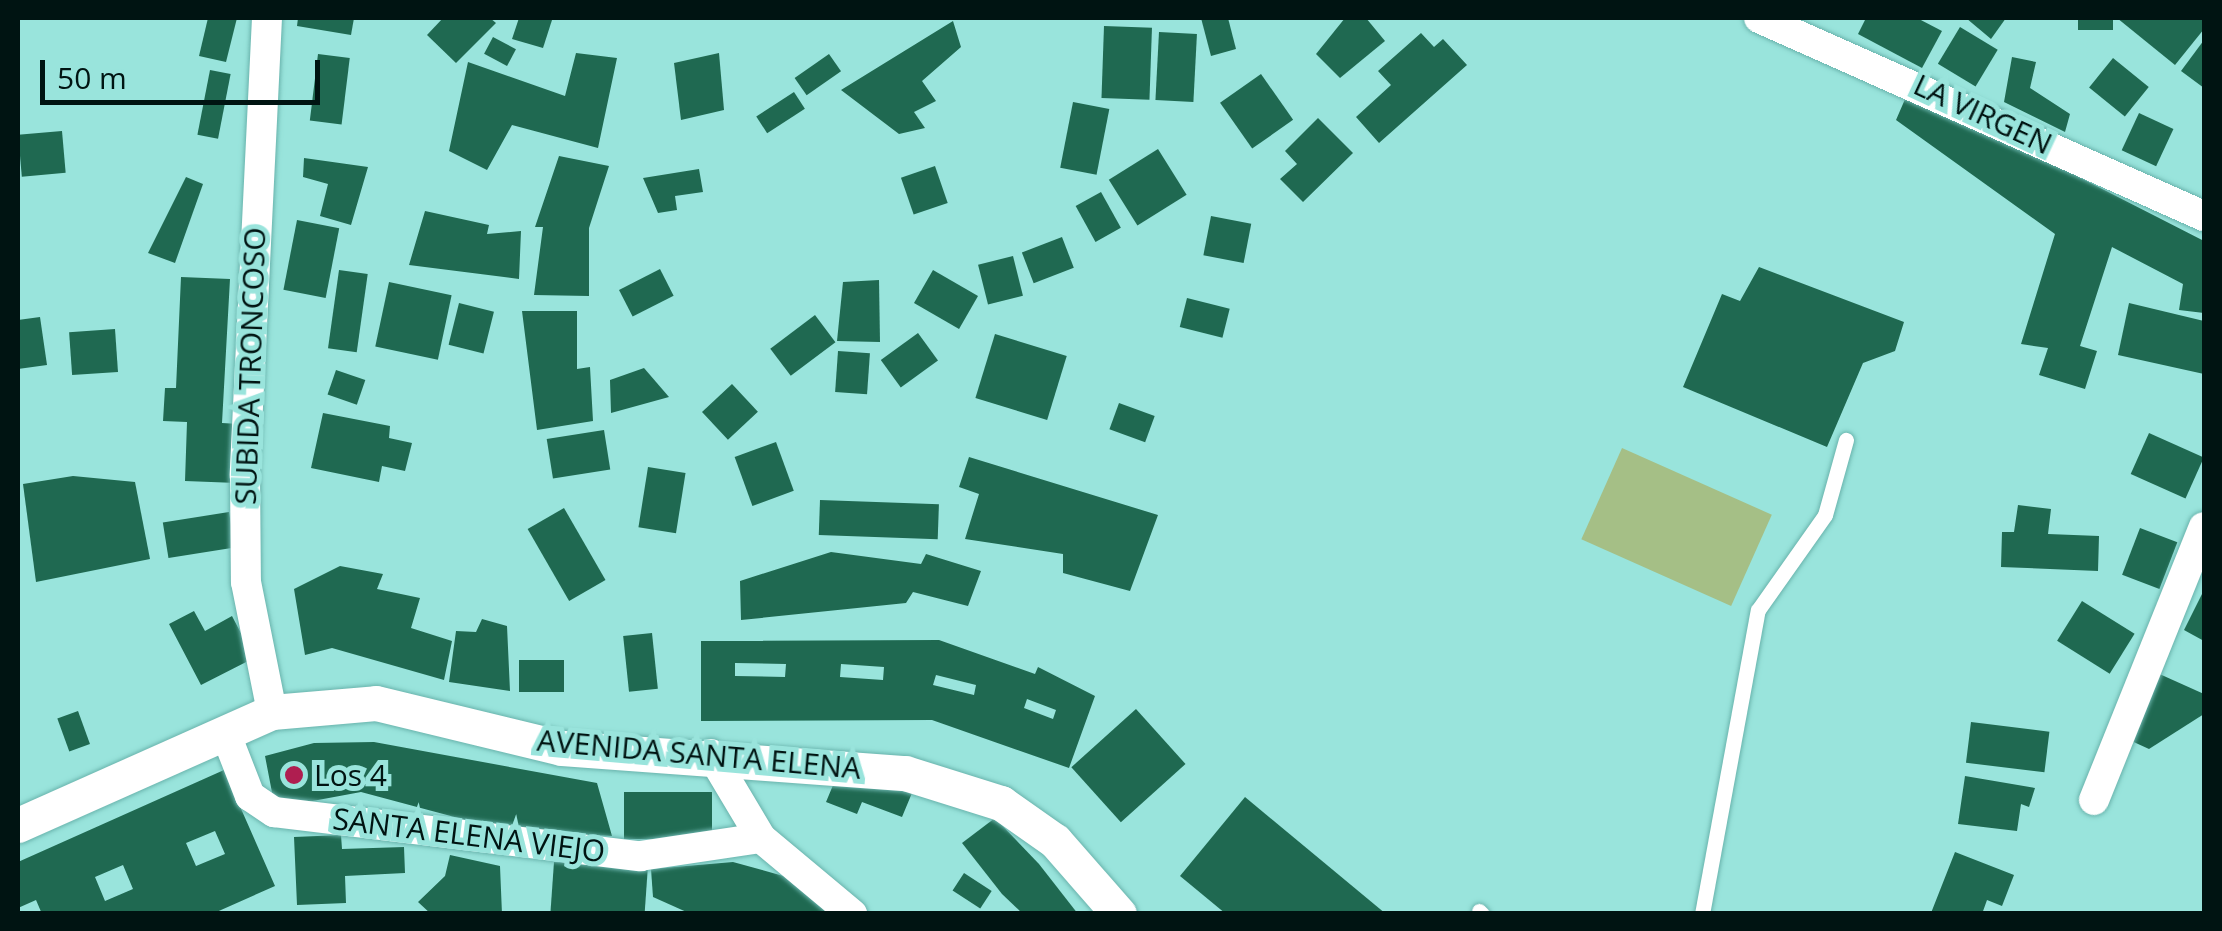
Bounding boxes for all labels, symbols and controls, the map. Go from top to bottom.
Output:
scale bar [45,40,325,102]
text: 50 m [57,57,127,98]
street label: LA VIRGEN [1908,66,2058,162]
street label: SUBIDA TRONCOSO [227,227,273,505]
street label: AVENIDA SANTA ELENA [536,722,862,786]
place label: Los 4 [314,757,387,793]
marker: Los 4 [283,764,305,786]
street label: SANTA ELENA VIEJO [331,800,607,870]

